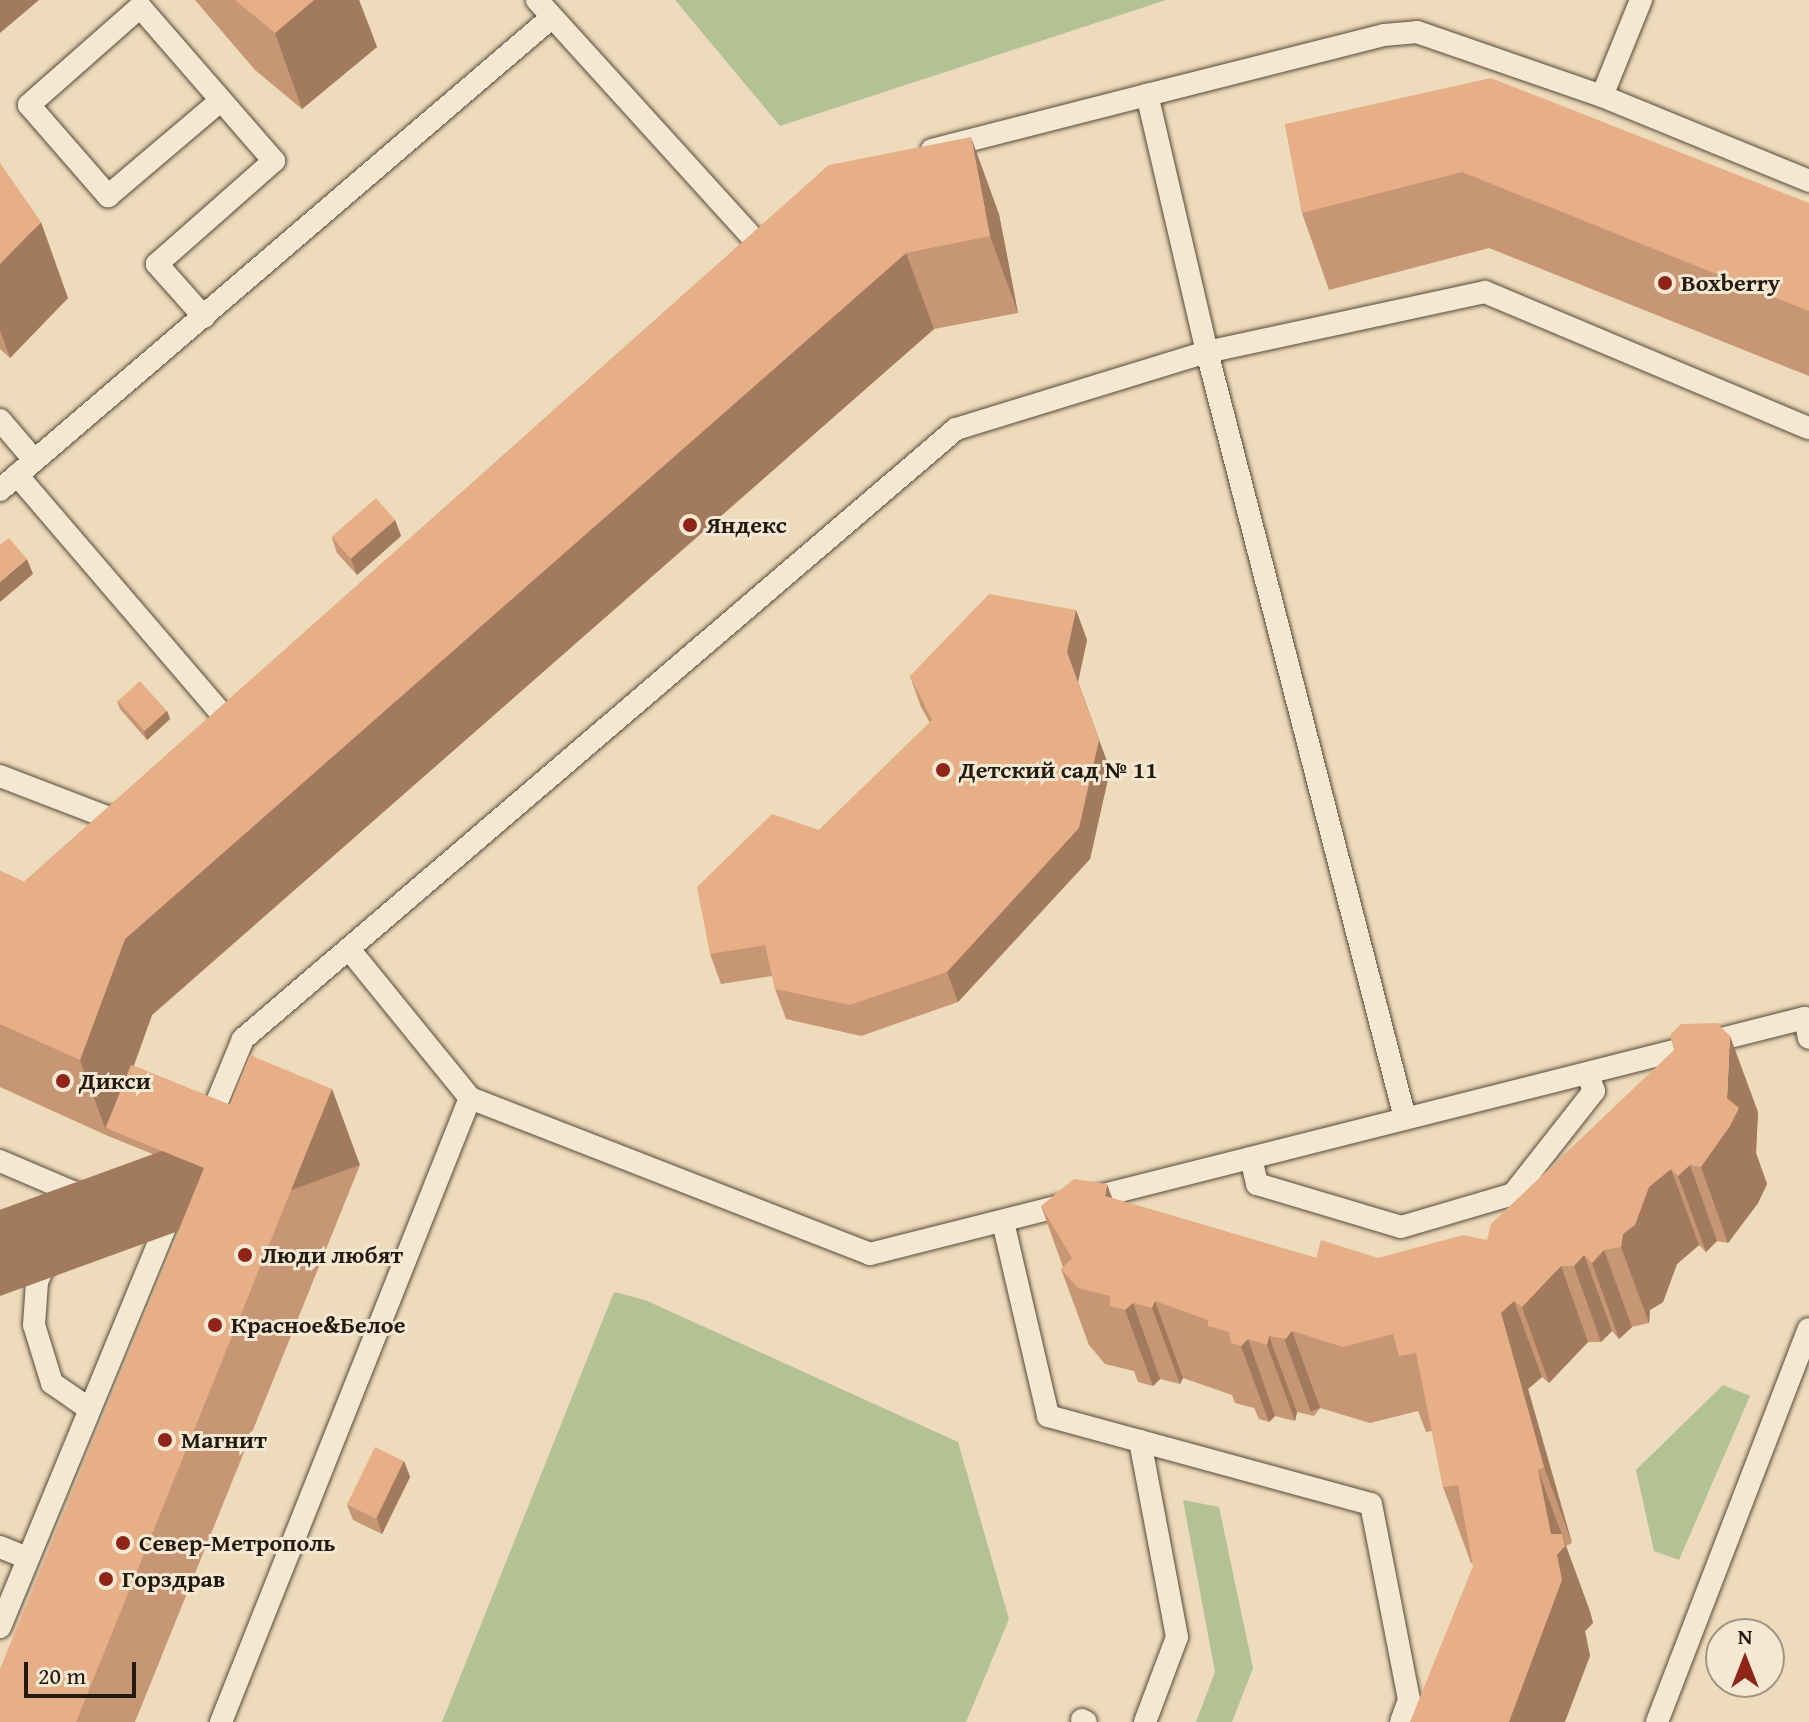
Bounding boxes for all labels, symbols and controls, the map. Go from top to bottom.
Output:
place label: Boxberry [1681,269,1780,297]
marker: Boxberry [1656,274,1674,292]
place label: Яндекс [706,511,787,539]
marker: Яндекс [681,516,699,534]
place label: Детский сад № 11 [959,756,1158,784]
marker: Детский сад № 11 [934,761,952,779]
place label: Дикси [79,1067,151,1095]
marker: Дикси [54,1072,72,1090]
place label: Люди любят [261,1241,403,1269]
marker: Люди любят [236,1246,254,1264]
place label: Красное&Белое [231,1311,405,1339]
marker: Красное&Белое [206,1316,224,1334]
place label: Магнит [181,1426,267,1454]
marker: Магнит [156,1431,174,1449]
place label: Север-Метрополь [139,1529,336,1557]
marker: Север-Метрополь [114,1534,132,1552]
place label: Горздрав [122,1565,225,1593]
marker: Горздрав [97,1570,115,1588]
north arrow [1705,1618,1785,1698]
text: N [1738,1620,1752,1652]
scale bar [28,1646,140,1696]
text: 20 m [38,1658,86,1693]

